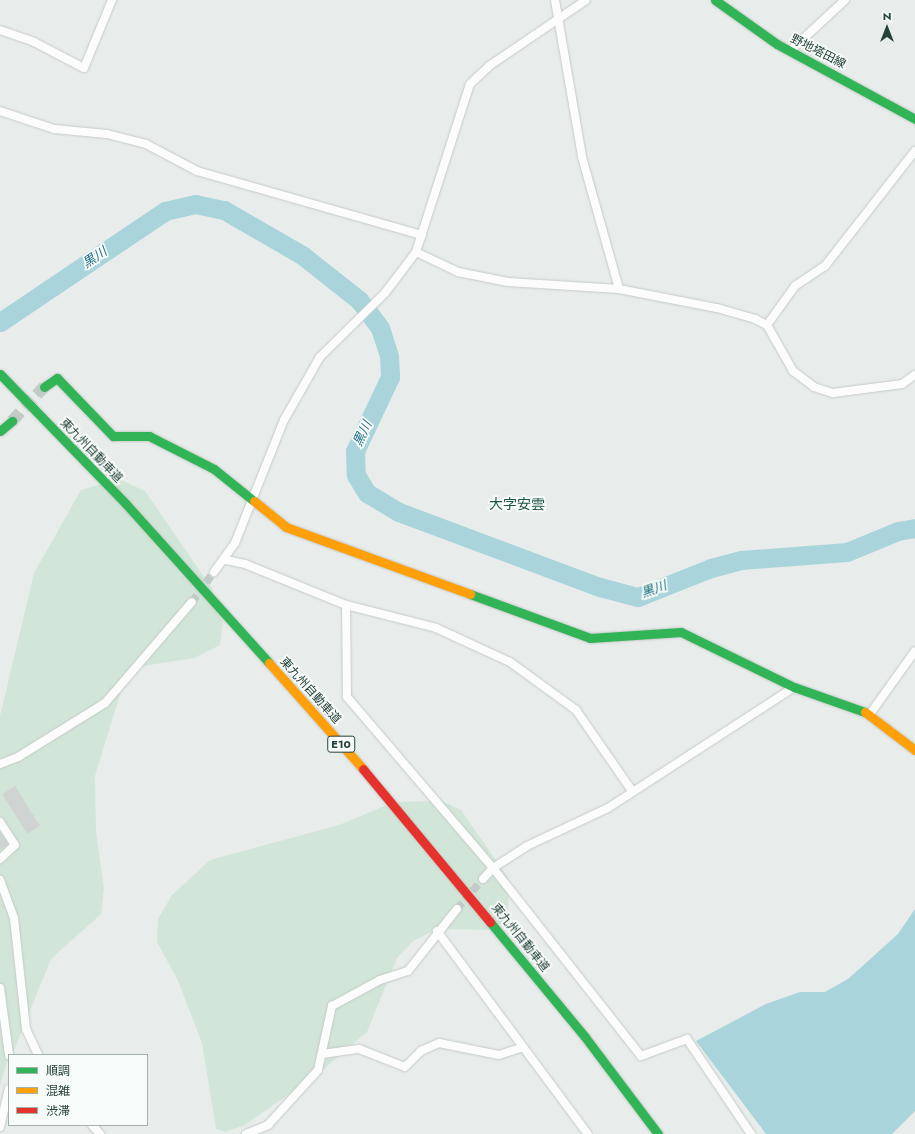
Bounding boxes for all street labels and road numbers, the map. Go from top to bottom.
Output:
street label: 野地塔田線 [788,32,848,72]
street label: 東九州自動車道 [57,416,125,486]
street label: 東九州自動車道 [277,655,343,727]
road number: E10 [327,735,355,753]
street label: 東九州自動車道 [488,901,552,975]

